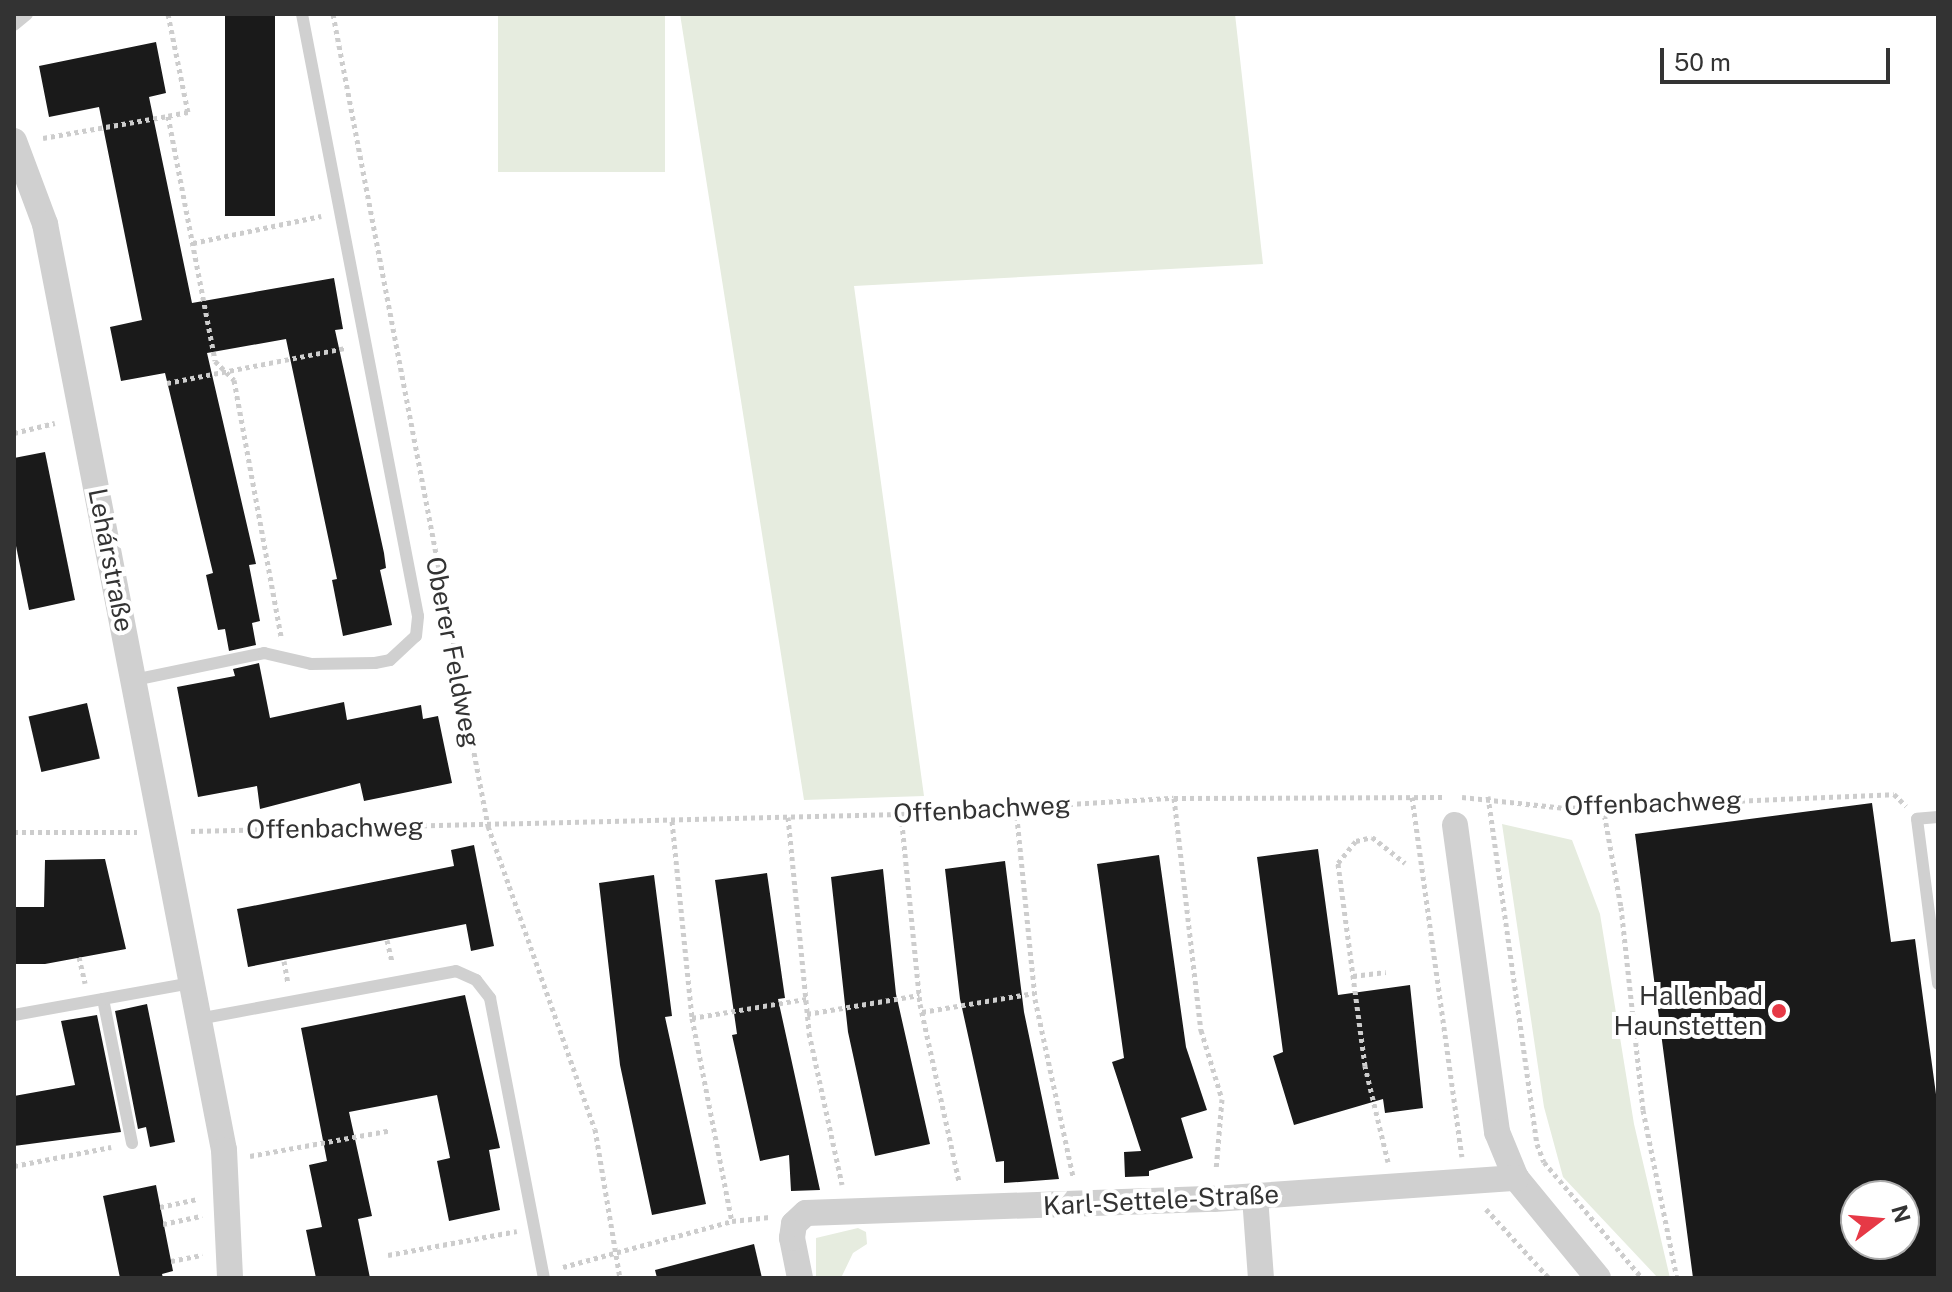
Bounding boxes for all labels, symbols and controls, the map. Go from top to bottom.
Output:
scale bar [1664,32,1894,82]
text: 50 m [1674,48,1731,76]
street label: Lehárstraße [82,485,140,635]
street label: Oberer Feldweg [419,554,487,750]
street label: Offenbachweg [1564,784,1742,822]
street label: Offenbachweg [892,789,1072,829]
street label: Offenbachweg [246,811,424,845]
place label: Hallenbad Haunstetten [1614,980,1763,1042]
marker: Hallenbad Haunstetten [1770,1002,1788,1020]
street label: Karl-Settele-Straße [1042,1178,1280,1222]
north arrow [1840,1180,1920,1260]
text: N [1886,1202,1916,1226]

